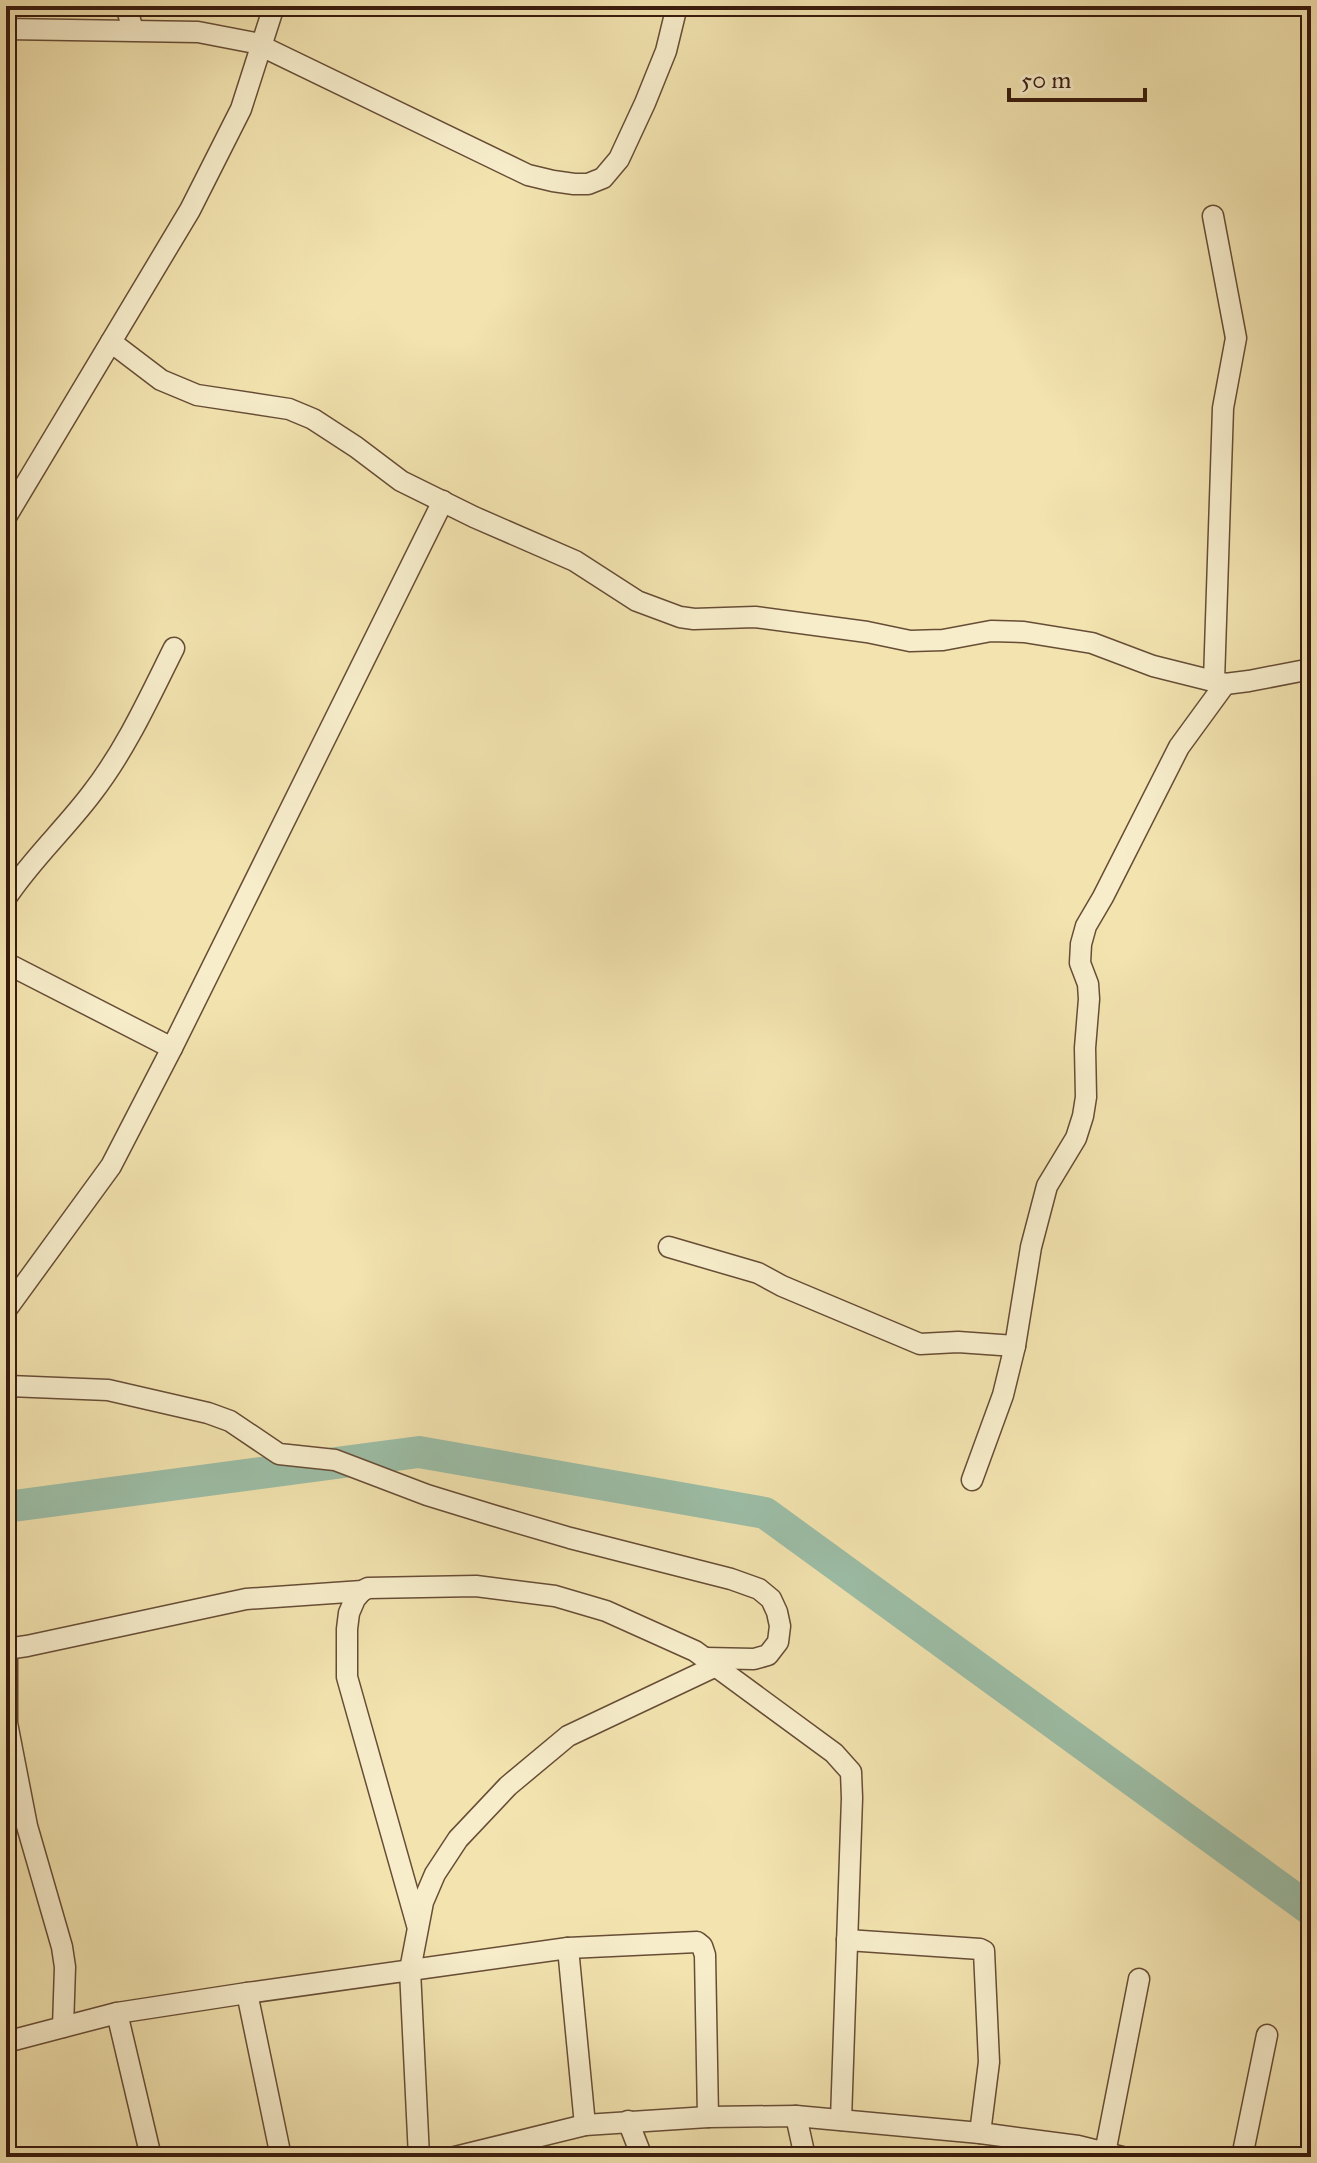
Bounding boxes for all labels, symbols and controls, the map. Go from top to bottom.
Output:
scale bar [1009,52,1145,102]
text: 50 m [1021,65,1071,95]

